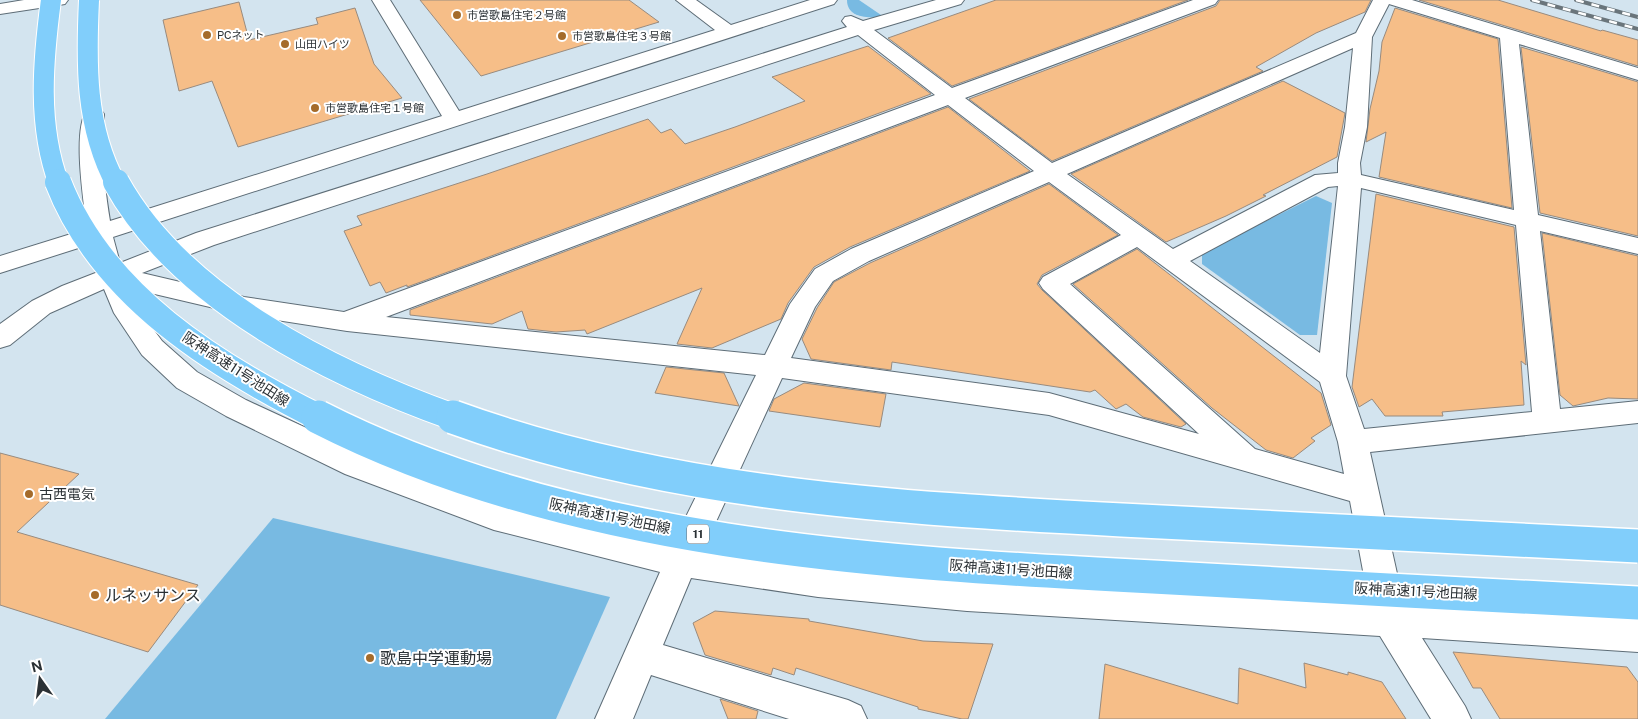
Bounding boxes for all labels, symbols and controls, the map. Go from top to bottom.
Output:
marker: 市営歌島住宅２号館 [451,9,463,21]
place label: 市営歌島住宅２号館 [467,9,566,21]
marker: PCネット [201,29,213,41]
place label: PCネット [217,29,265,41]
marker: 市営歌島住宅３号館 [556,30,568,42]
place label: 市営歌島住宅３号館 [572,30,671,42]
marker: 山田ハイツ [279,38,291,50]
place label: 山田ハイツ [295,38,350,50]
marker: 市営歌島住宅１号館 [309,102,321,114]
place label: 市営歌島住宅１号館 [325,102,424,114]
street label: 阪神高速11号池田線 [180,329,292,409]
place label: 古西電気 [39,486,95,502]
marker: 古西電気 [23,488,35,500]
street label: 阪神高速11号池田線 [548,495,672,537]
road number: 11 [687,524,709,544]
street label: 阪神高速11号池田線 [949,557,1073,581]
street label: 阪神高速11号池田線 [1354,580,1478,602]
place label: ルネッサンス [105,586,201,605]
marker: ルネッサンス [89,589,101,601]
place label: 歌島中学運動場 [380,649,492,668]
marker: 歌島中学運動場 [364,652,376,664]
north arrow [15,654,65,704]
text: N [30,657,44,675]

